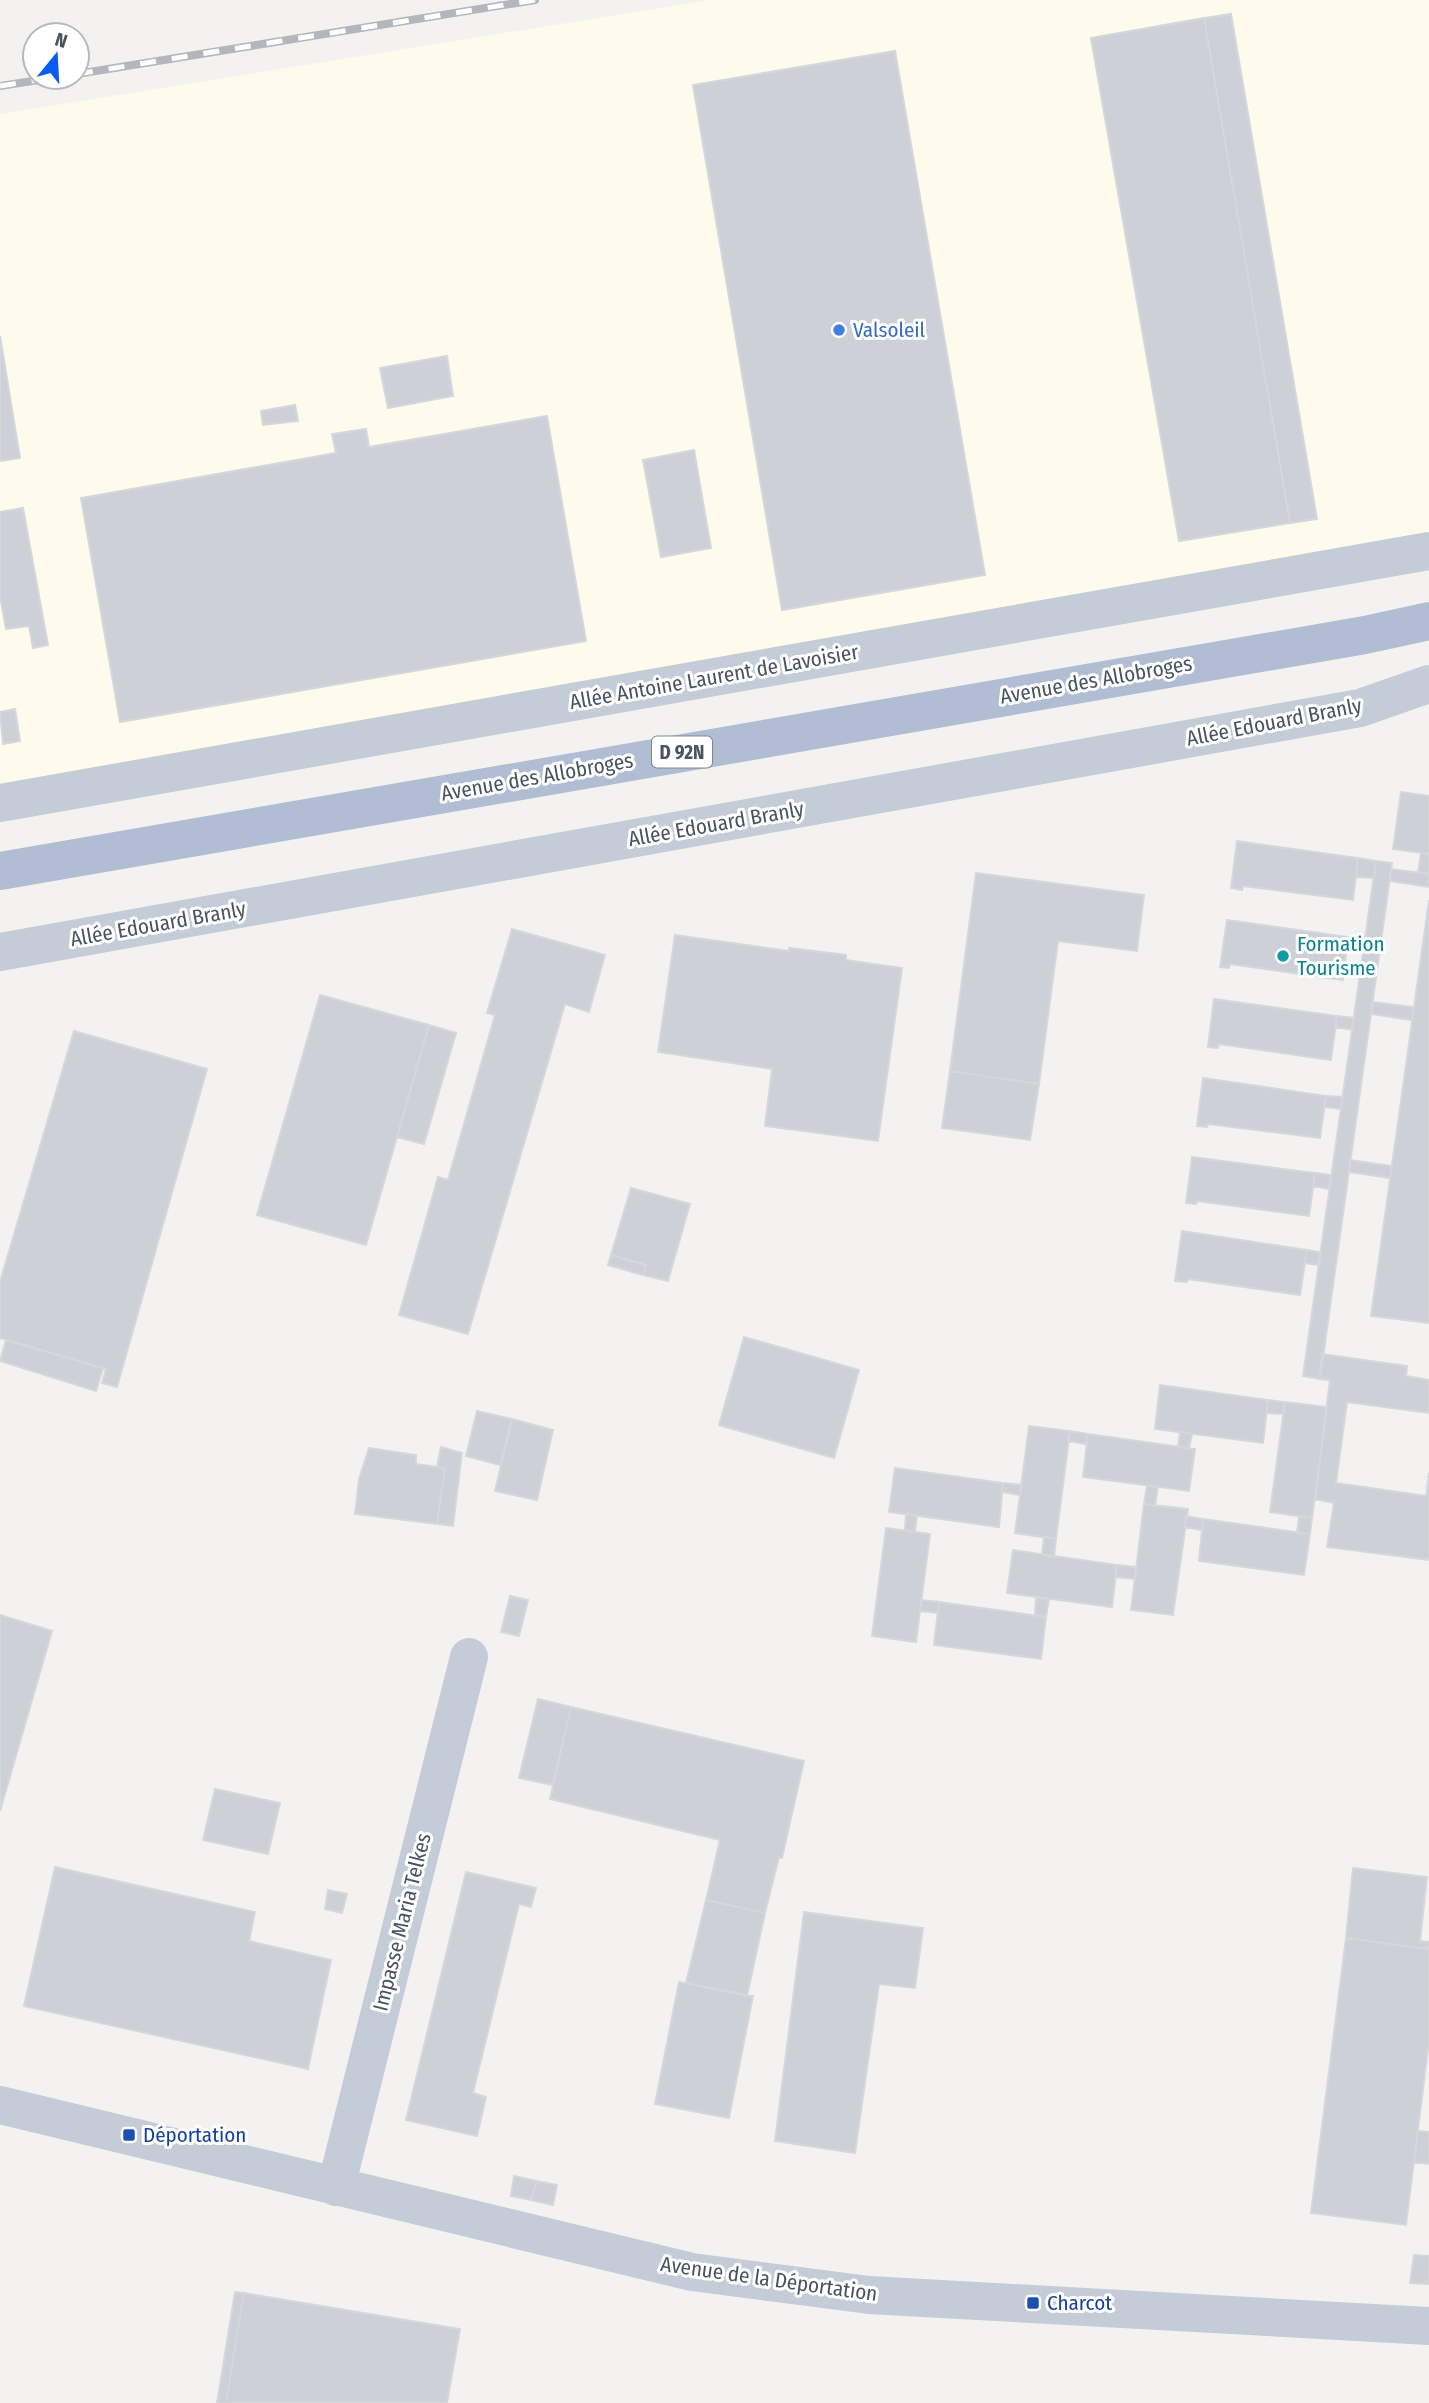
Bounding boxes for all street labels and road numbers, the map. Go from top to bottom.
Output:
street label: Allée Antoine Laurent de Lavoisier [568,639,861,715]
street label: Avenue des Allobroges [998,650,1194,710]
street label: Allée Edouard Branly [1184,692,1364,752]
road number: D 92N [652,736,712,768]
street label: Avenue des Allobroges [439,747,635,807]
street label: Allée Edouard Branly [626,796,806,852]
street label: Allée Edouard Branly [68,896,248,952]
street label: Impasse Maria Telkes [367,1830,437,2014]
street label: Avenue de la Déportation [659,2251,879,2307]

